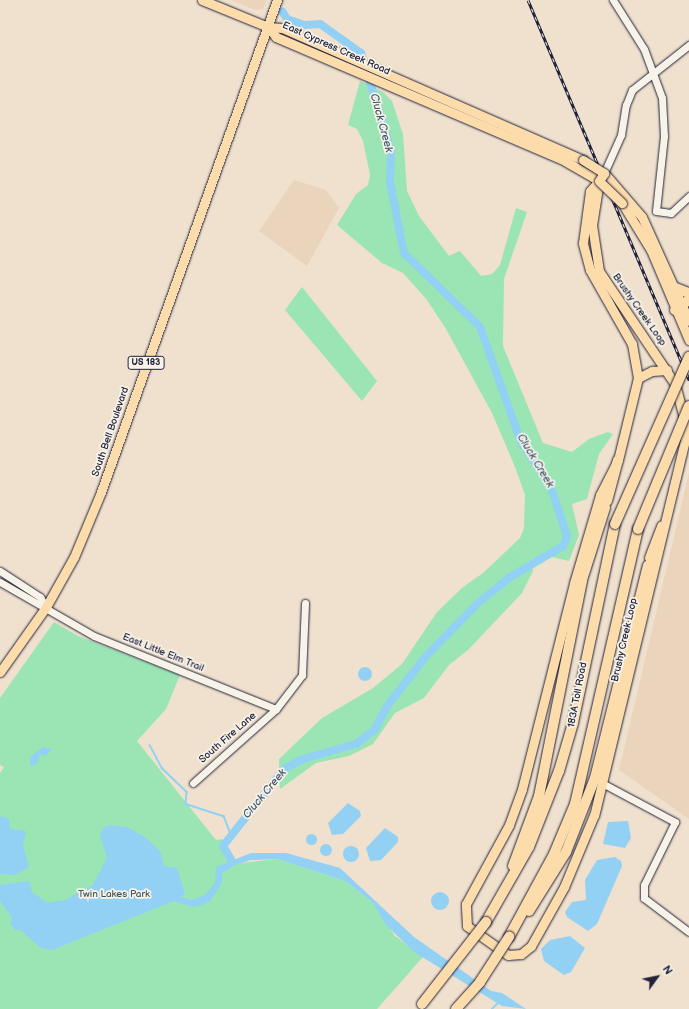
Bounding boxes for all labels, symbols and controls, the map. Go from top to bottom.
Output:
street label: East Cypress Creek Road [280,20,392,78]
water label: Cluck Creek [367,92,395,154]
street label: Brushy Creek Loop [609,271,669,349]
road number: US 183 [127,356,165,370]
street label: South Bell Boulevard [90,386,132,478]
water label: Cluck Creek [514,432,556,490]
street label: Brushy Creek Loop [609,597,641,683]
street label: East Little Elm Trail [120,631,206,675]
street label: 183A Toll Road [566,661,590,729]
street label: South Fire Lane [197,710,259,766]
water label: Cluck Creek [240,767,290,821]
park label: Twin Lakes Park [78,889,150,901]
north arrow [637,957,677,997]
text: N [660,963,675,977]

